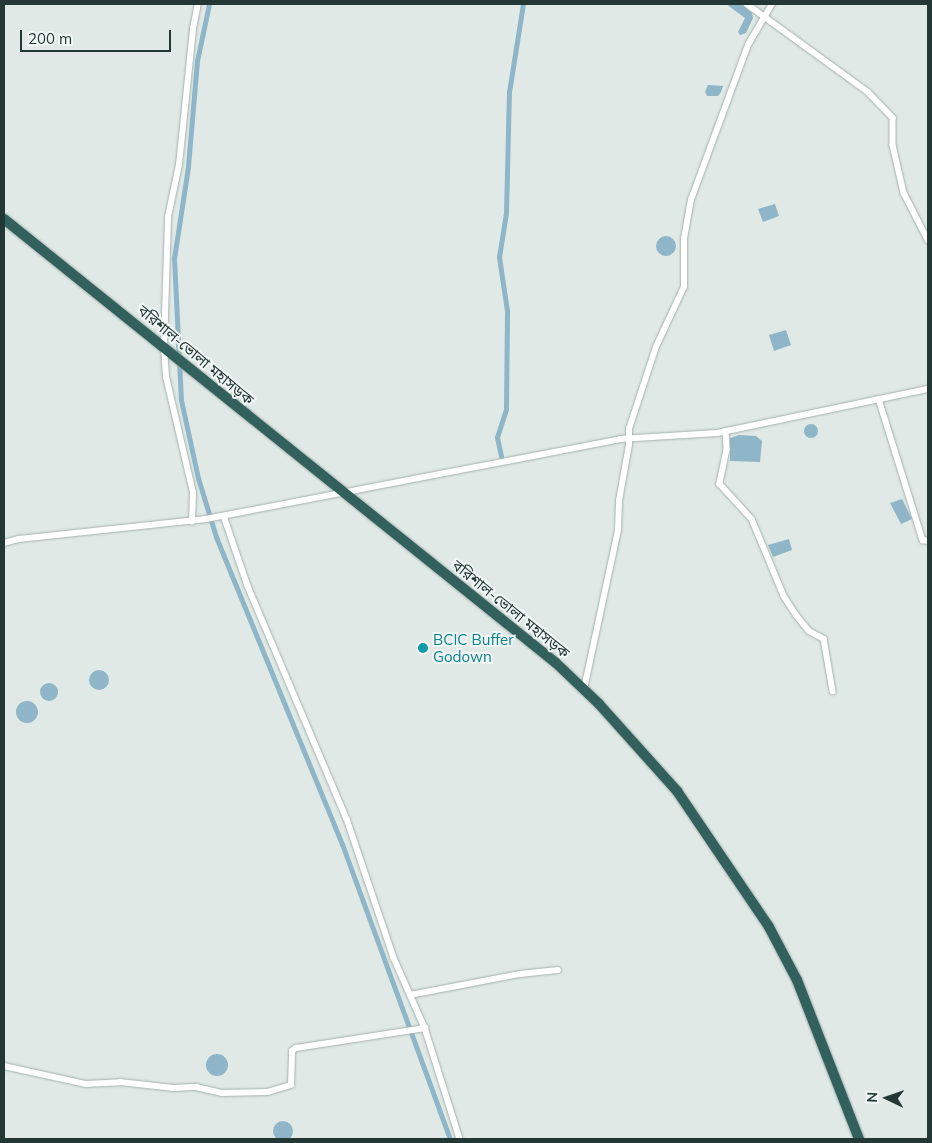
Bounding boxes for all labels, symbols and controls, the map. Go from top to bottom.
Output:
scale bar [22,20,174,52]
text: 200 m [28,29,72,48]
street label: বরিশাল-ভোলা মহাসড়ক [134,301,258,409]
street label: বরিশাল-ভোলা মহাসড়ক [449,556,573,662]
place label: BCIC Buffer Godown [433,630,514,665]
marker: BCIC Buffer Godown [417,642,429,654]
north arrow [862,1073,912,1123]
text: N [863,1091,881,1103]

